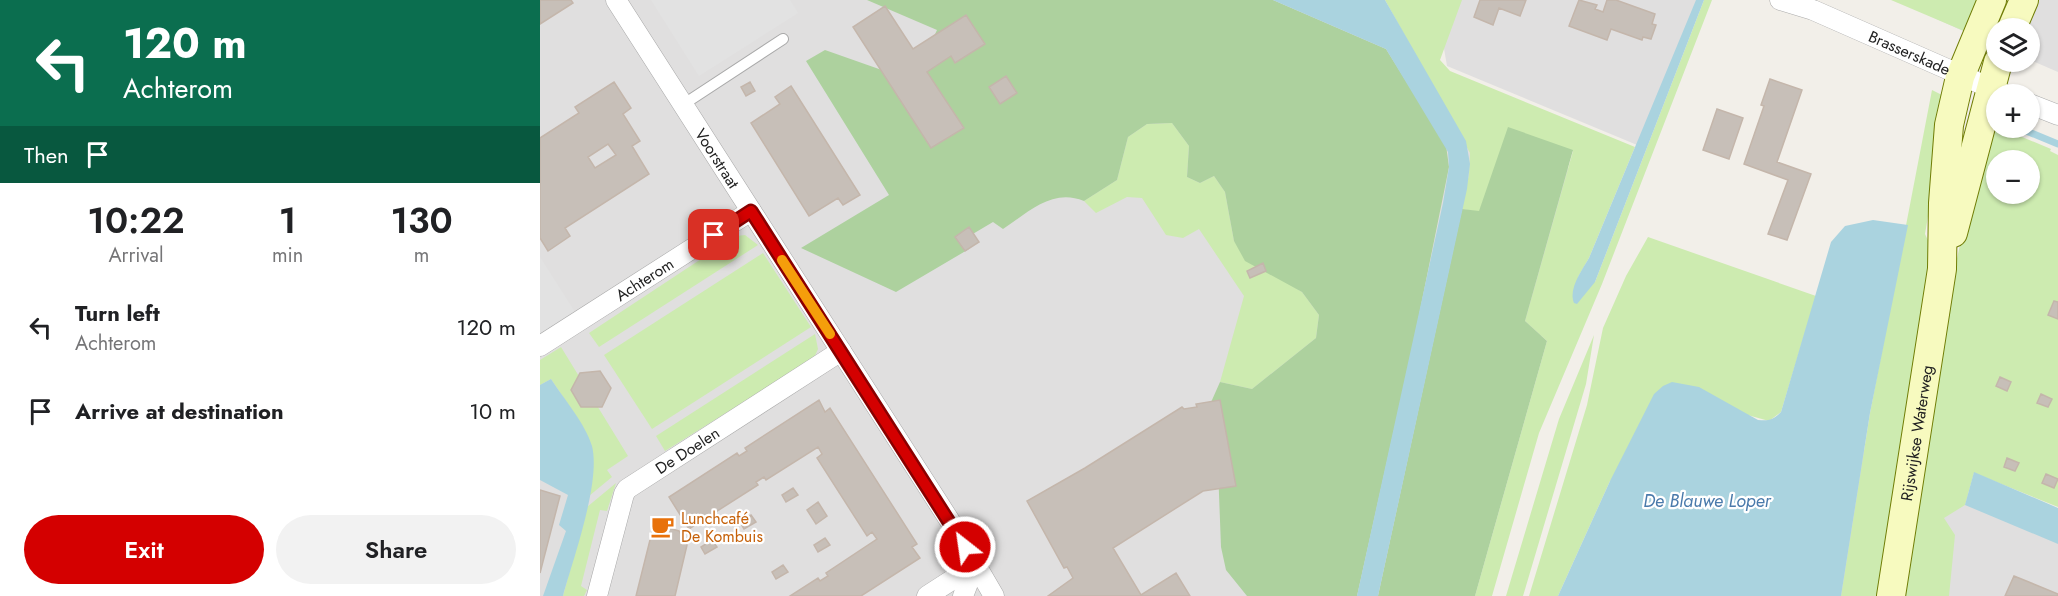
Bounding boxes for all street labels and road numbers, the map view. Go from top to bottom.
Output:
street label: Brasserskade [1865,24,1954,81]
street label: Voorstraat [690,124,745,193]
street label: Achterom [611,252,678,306]
street label: Rijswijkse Waterweg [1894,363,1938,503]
street label: De Doelen [651,421,724,479]

